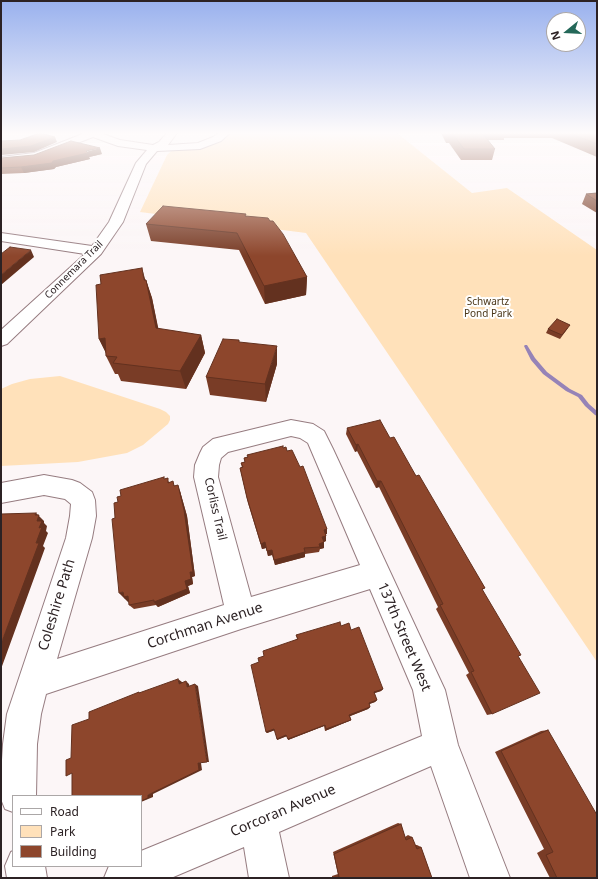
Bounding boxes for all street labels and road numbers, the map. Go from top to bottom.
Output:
street label: Connemara Trail [42,238,106,302]
street label: Corliss Trail [201,476,229,542]
street label: Coleshire Path [35,557,79,653]
street label: 137th Street West [374,580,434,694]
street label: Corchman Avenue [145,599,265,653]
street label: Corcoran Avenue [228,781,338,841]

